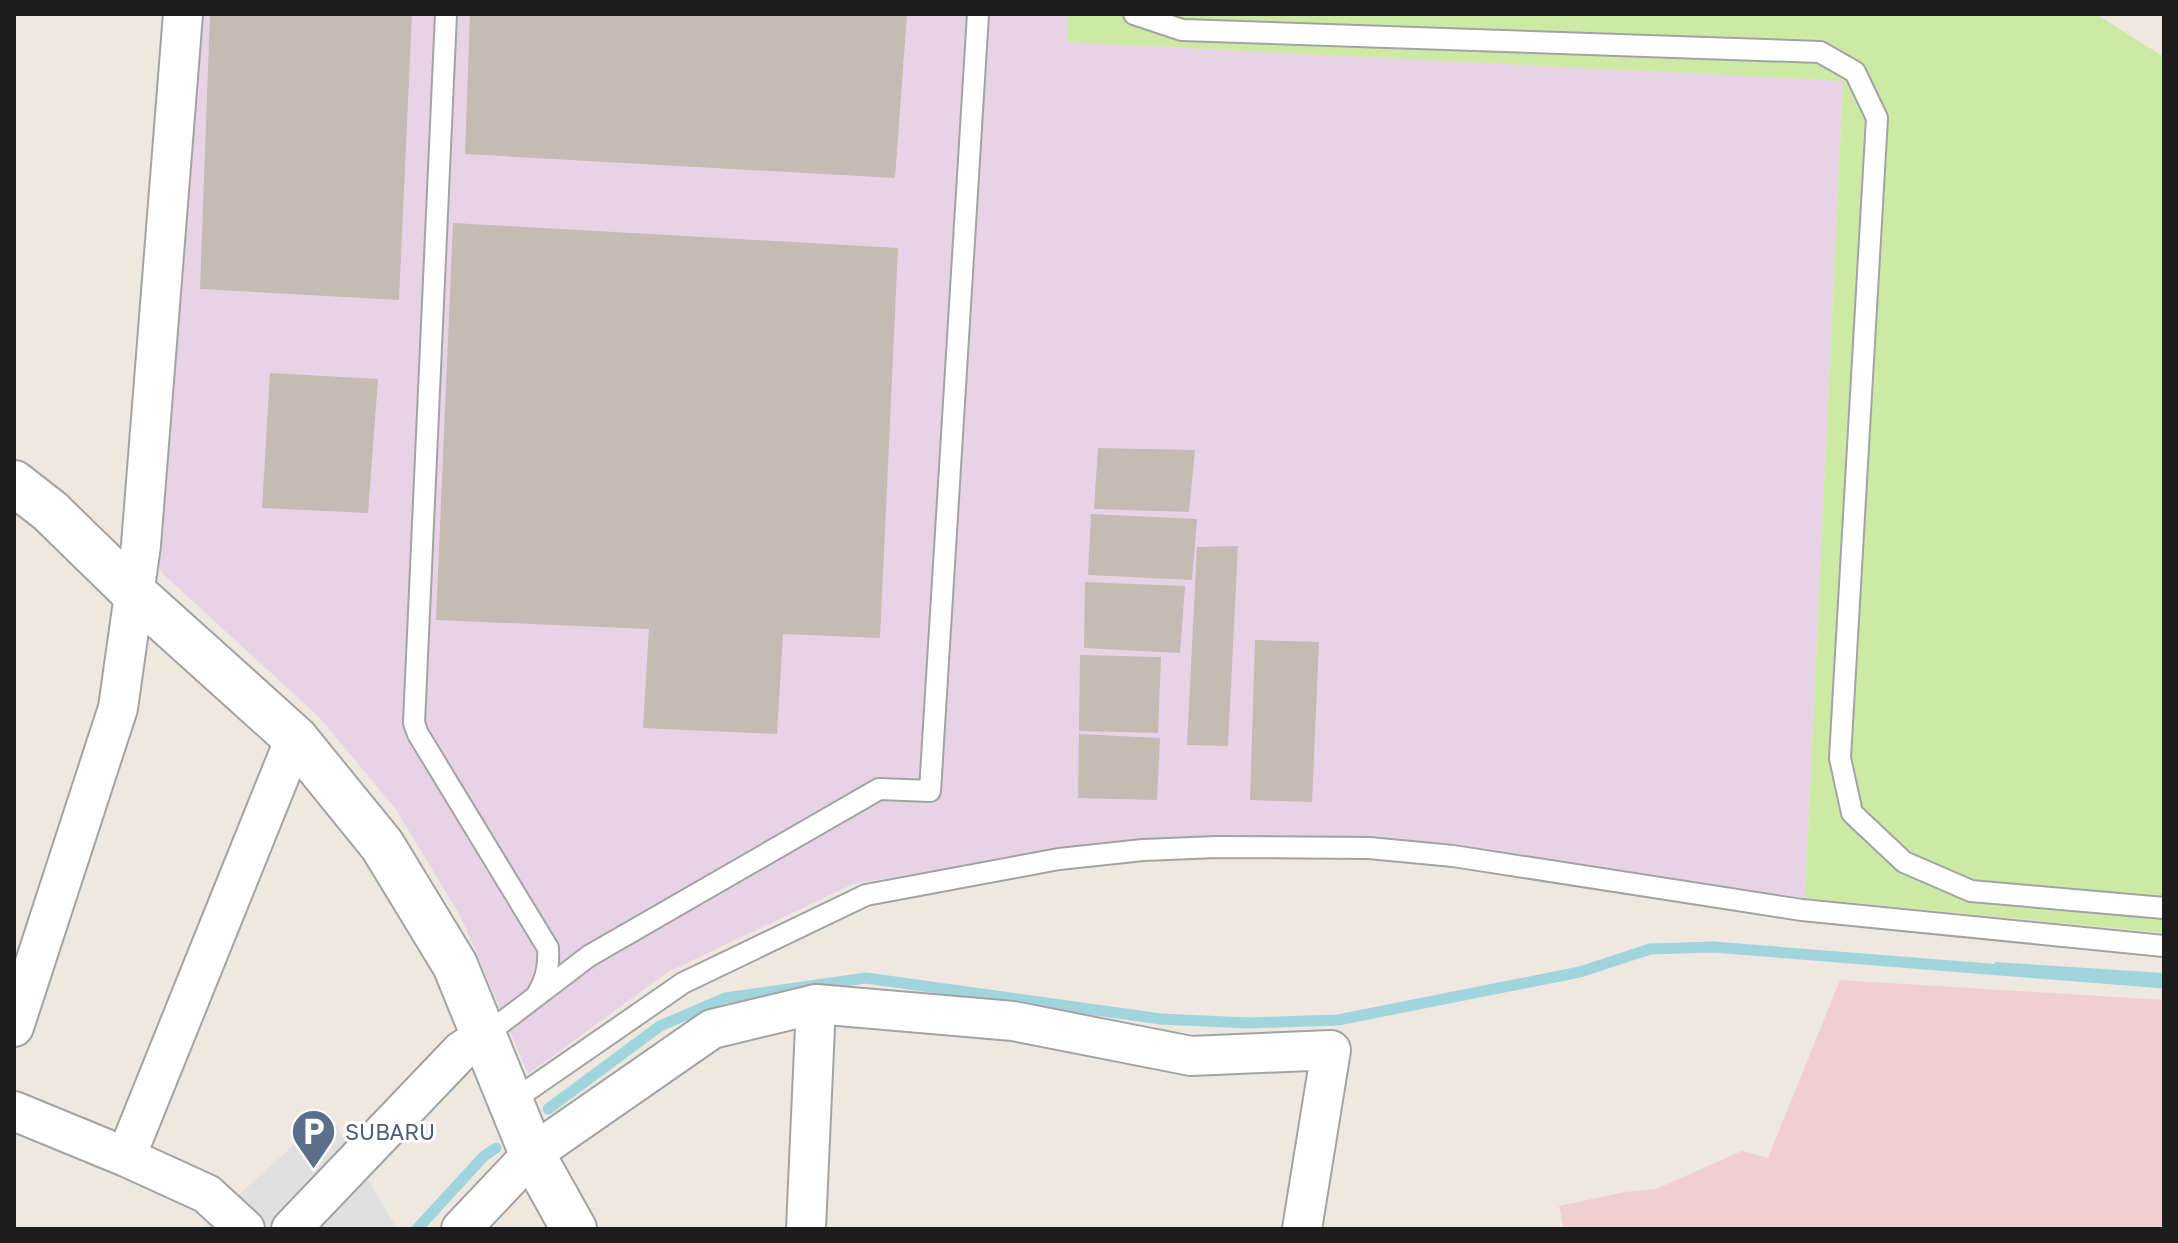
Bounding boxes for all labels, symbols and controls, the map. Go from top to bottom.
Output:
parking icon: SUBARU [290,1108,338,1171]
place label: SUBARU [345,1118,435,1145]

